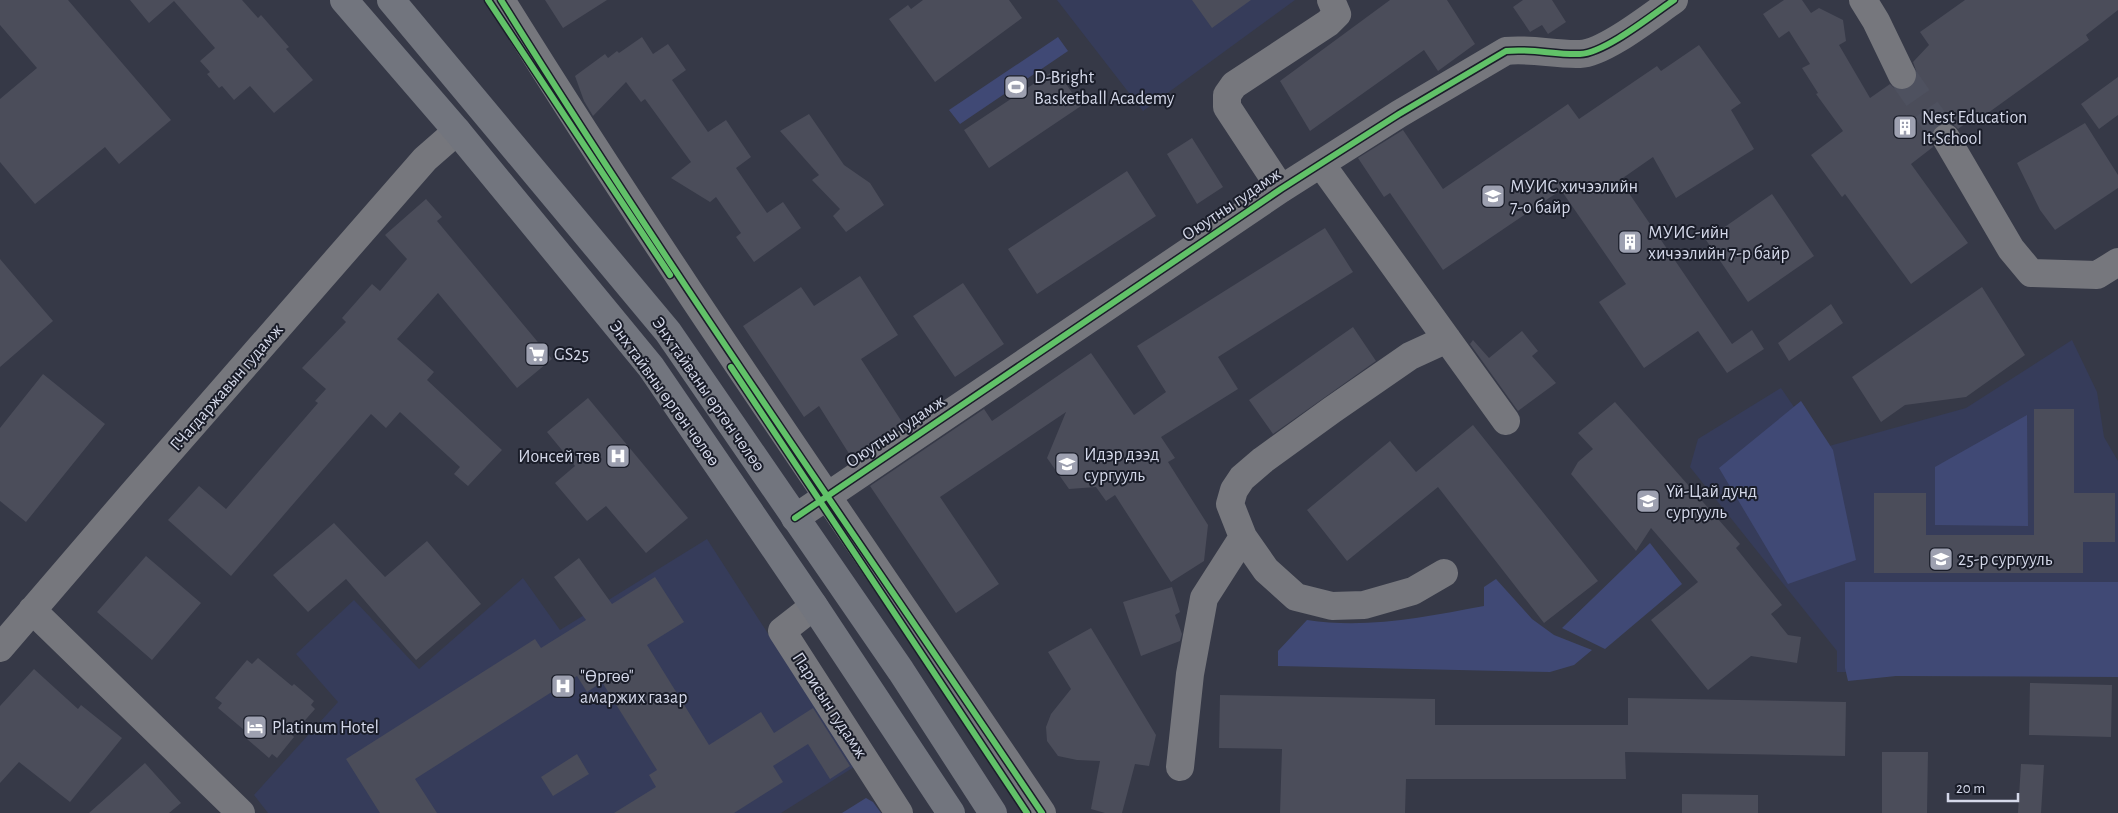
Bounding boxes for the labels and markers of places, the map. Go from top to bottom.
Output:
place label: D-Bright Basketball Academy [1034,69,1175,108]
sports icon: D-Bright Basketball Academy [1003,74,1029,100]
place label: Nest Education It School [1922,109,2027,148]
building icon: Nest Education It School [1892,114,1918,140]
place label: МУИС хичээлийн 7-о байр [1510,178,1638,217]
school or university icon: МУИС хичээлийн 7-о байр [1480,183,1506,209]
place label: МУИС-ийн хичээлийн 7-р байр [1648,224,1790,263]
building icon: МУИС-ийн хичээлийн 7-р байр [1617,229,1643,255]
supermarket icon: GS25 [524,341,550,367]
place label: GS25 [554,346,589,364]
hospital icon: Ионсей төв [605,443,631,469]
place label: Идэр дээд сургууль [1084,446,1159,485]
place label: Ионсей төв [518,448,600,466]
school or university icon: Идэр дээд сургууль [1054,451,1080,477]
place label: Үй-Цай дунд сургууль [1666,483,1757,522]
school or university icon: Үй-Цай дунд сургууль [1635,488,1661,514]
school or university icon: 25-р сургууль [1928,546,1954,572]
place label: 25-р сургууль [1958,551,2053,569]
place label: "Өргөө" амаржих газар [580,668,687,707]
hospital icon: "Өргөө" амаржих газар [550,673,576,699]
hotel icon: Platinum Hotel [242,714,268,740]
place label: Platinum Hotel [272,719,379,737]

